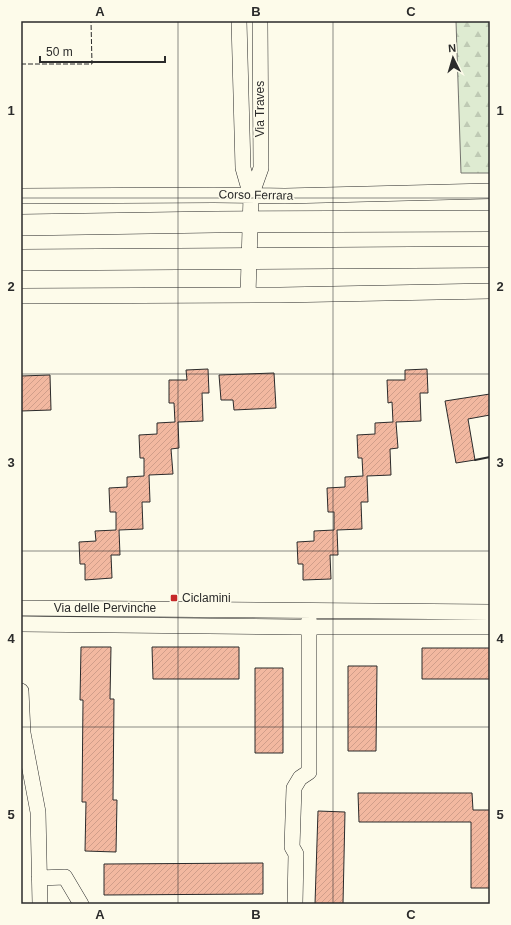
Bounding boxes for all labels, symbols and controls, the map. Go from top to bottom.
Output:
text: A [95,4,105,19]
text: B [251,4,261,19]
text: C [406,4,416,19]
scale bar [40,38,165,64]
north arrow [433,38,473,78]
text: N [448,42,457,54]
text: 50 m [46,45,73,59]
street label: Via Traves [253,81,267,137]
text: 1 [7,103,15,118]
text: 1 [496,103,504,118]
street label: Corso Ferrara [219,187,294,203]
text: 2 [7,279,15,294]
text: 2 [496,279,504,294]
text: 3 [7,455,15,470]
text: 3 [496,455,504,470]
place label: Ciclamini [182,591,231,605]
marker: Ciclamini [169,593,179,603]
street label: Via delle Pervinche [54,601,157,615]
text: 4 [7,631,15,646]
text: 4 [496,631,504,646]
text: 5 [7,807,15,822]
text: 5 [496,807,504,822]
text: A [95,907,105,922]
text: B [251,907,261,922]
text: C [406,907,416,922]

